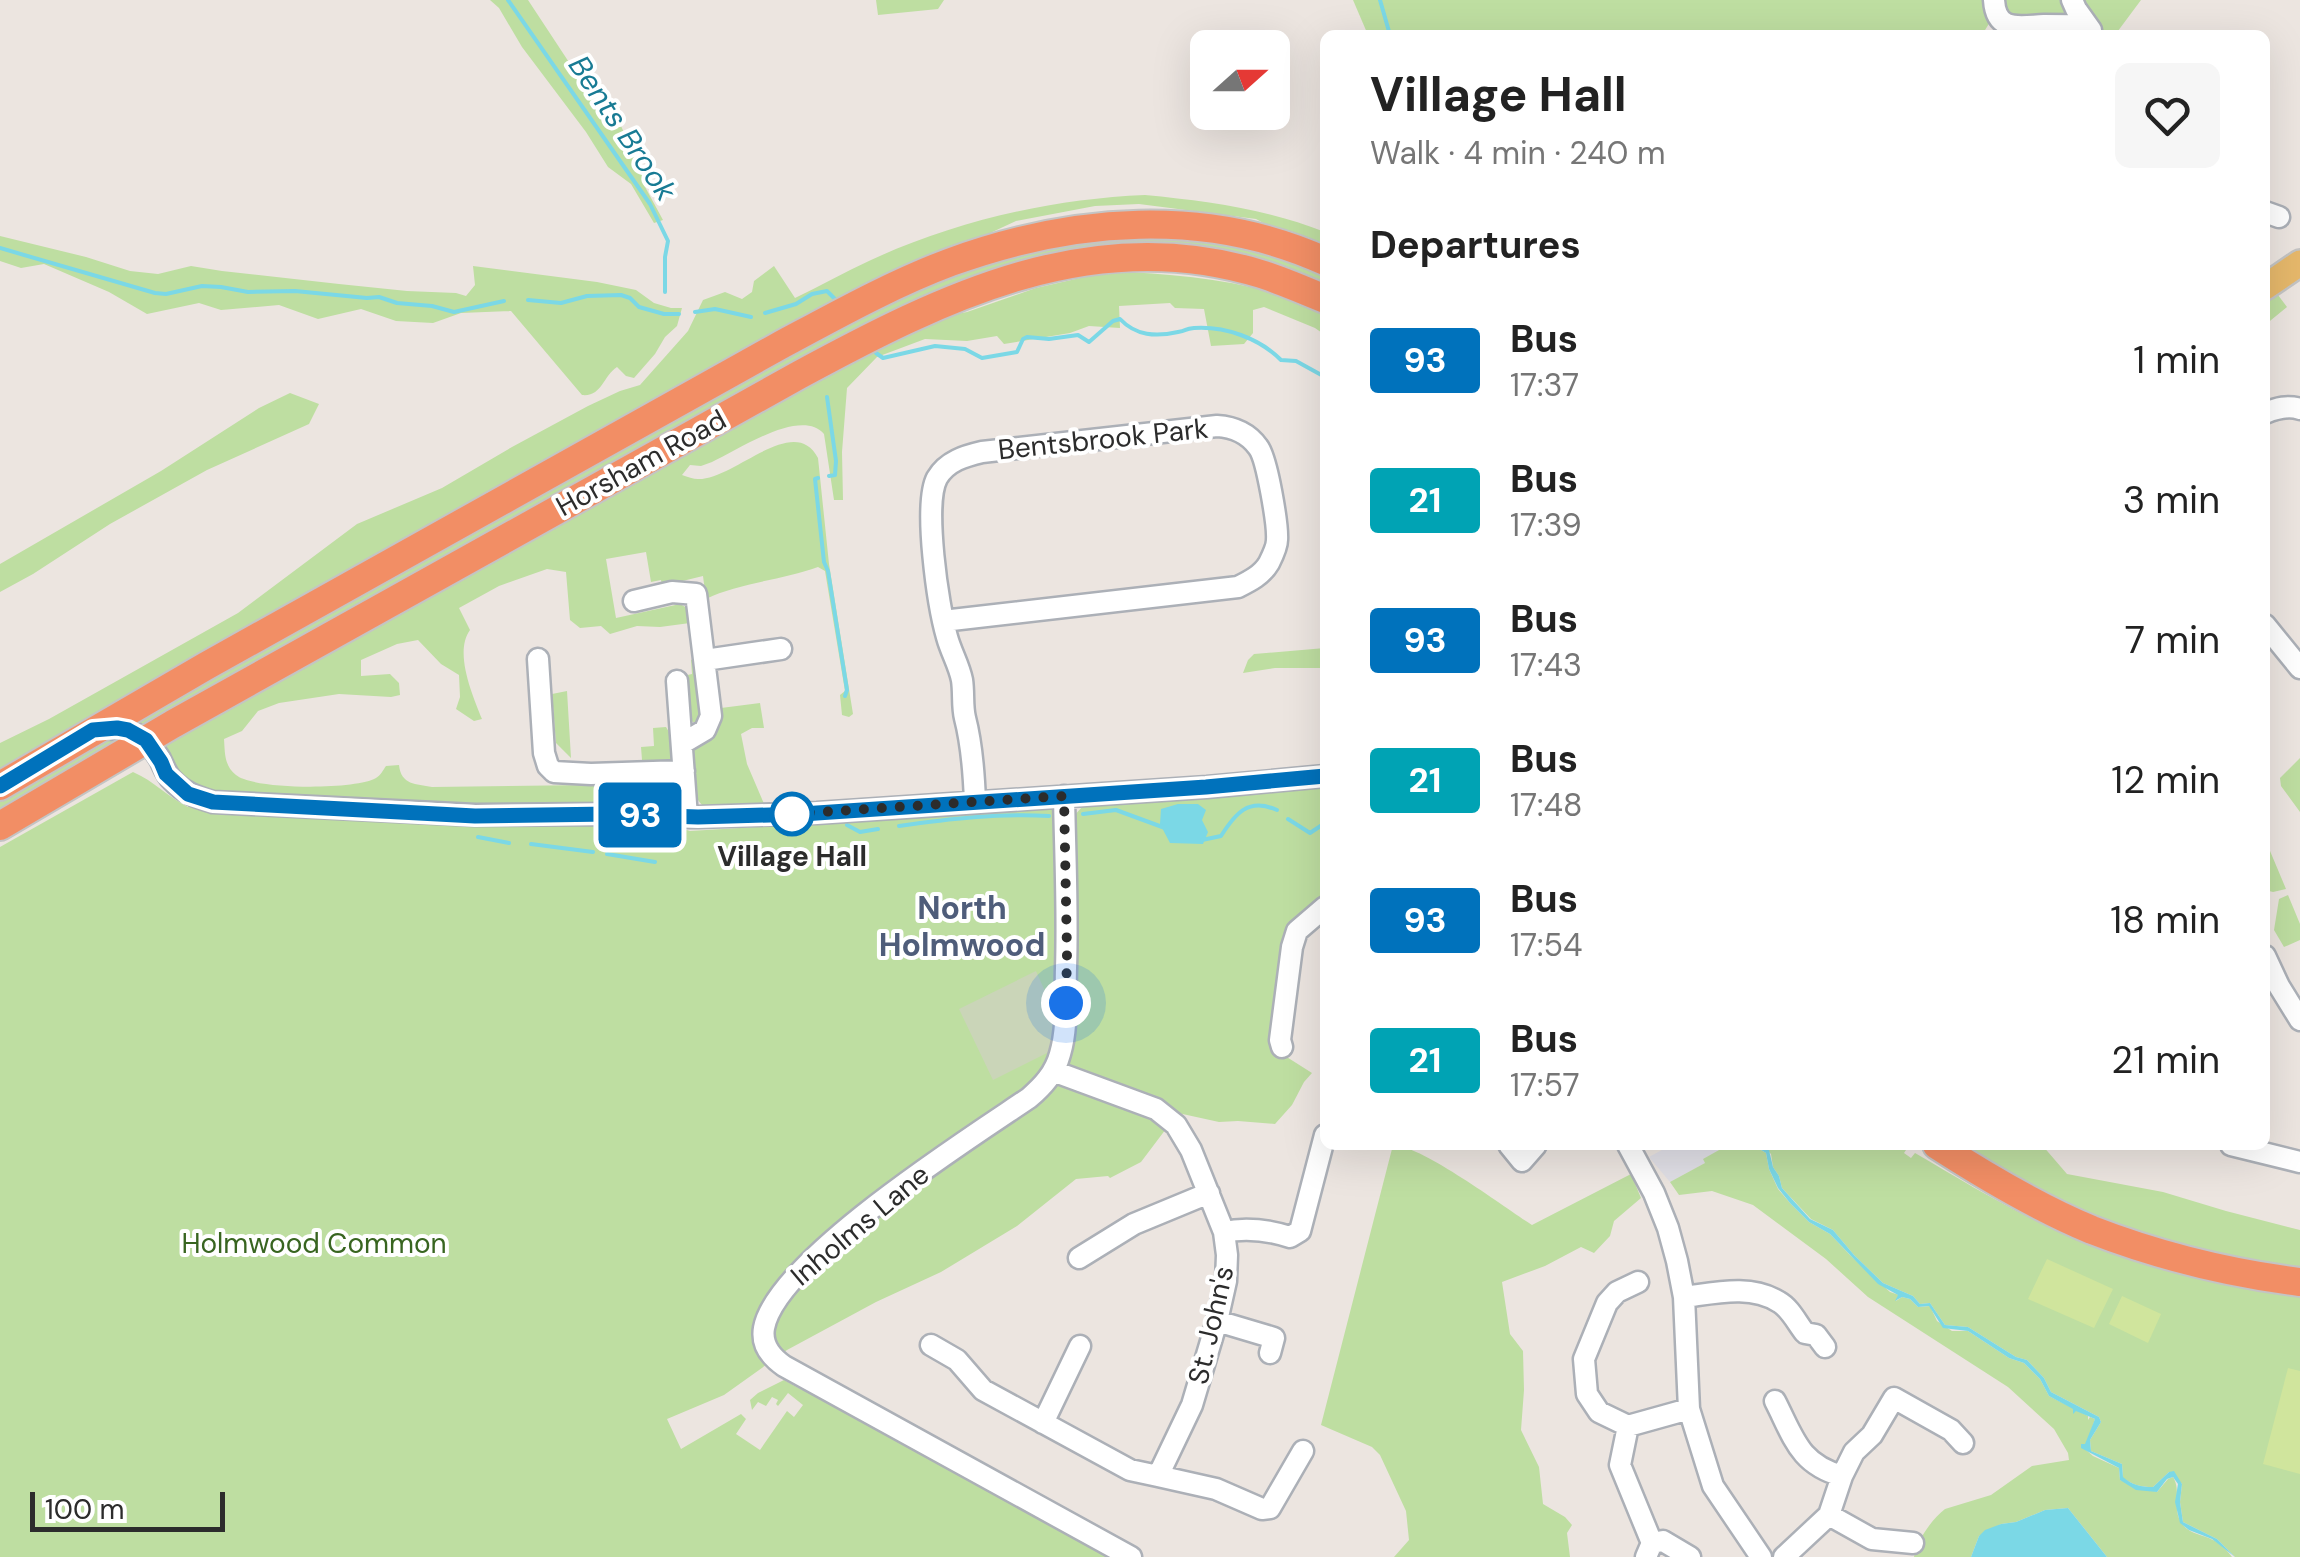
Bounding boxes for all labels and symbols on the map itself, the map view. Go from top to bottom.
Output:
north arrow [1190,30,1290,130]
water label: Bents Brook [560,48,686,209]
street label: Horsham Road [549,401,733,525]
street label: Bentsbrook Park [996,410,1210,468]
line badge: 93 [595,782,685,848]
marker: Village Hall [771,793,813,835]
place label: Village Hall [717,838,867,875]
district label: North Holmwood [879,887,1045,966]
your location [1041,978,1091,1028]
street label: Inholms Lane [783,1156,937,1294]
park label: Holmwood Common [181,1225,447,1262]
street label: St. John's [1179,1262,1243,1388]
scale bar [30,1487,225,1532]

